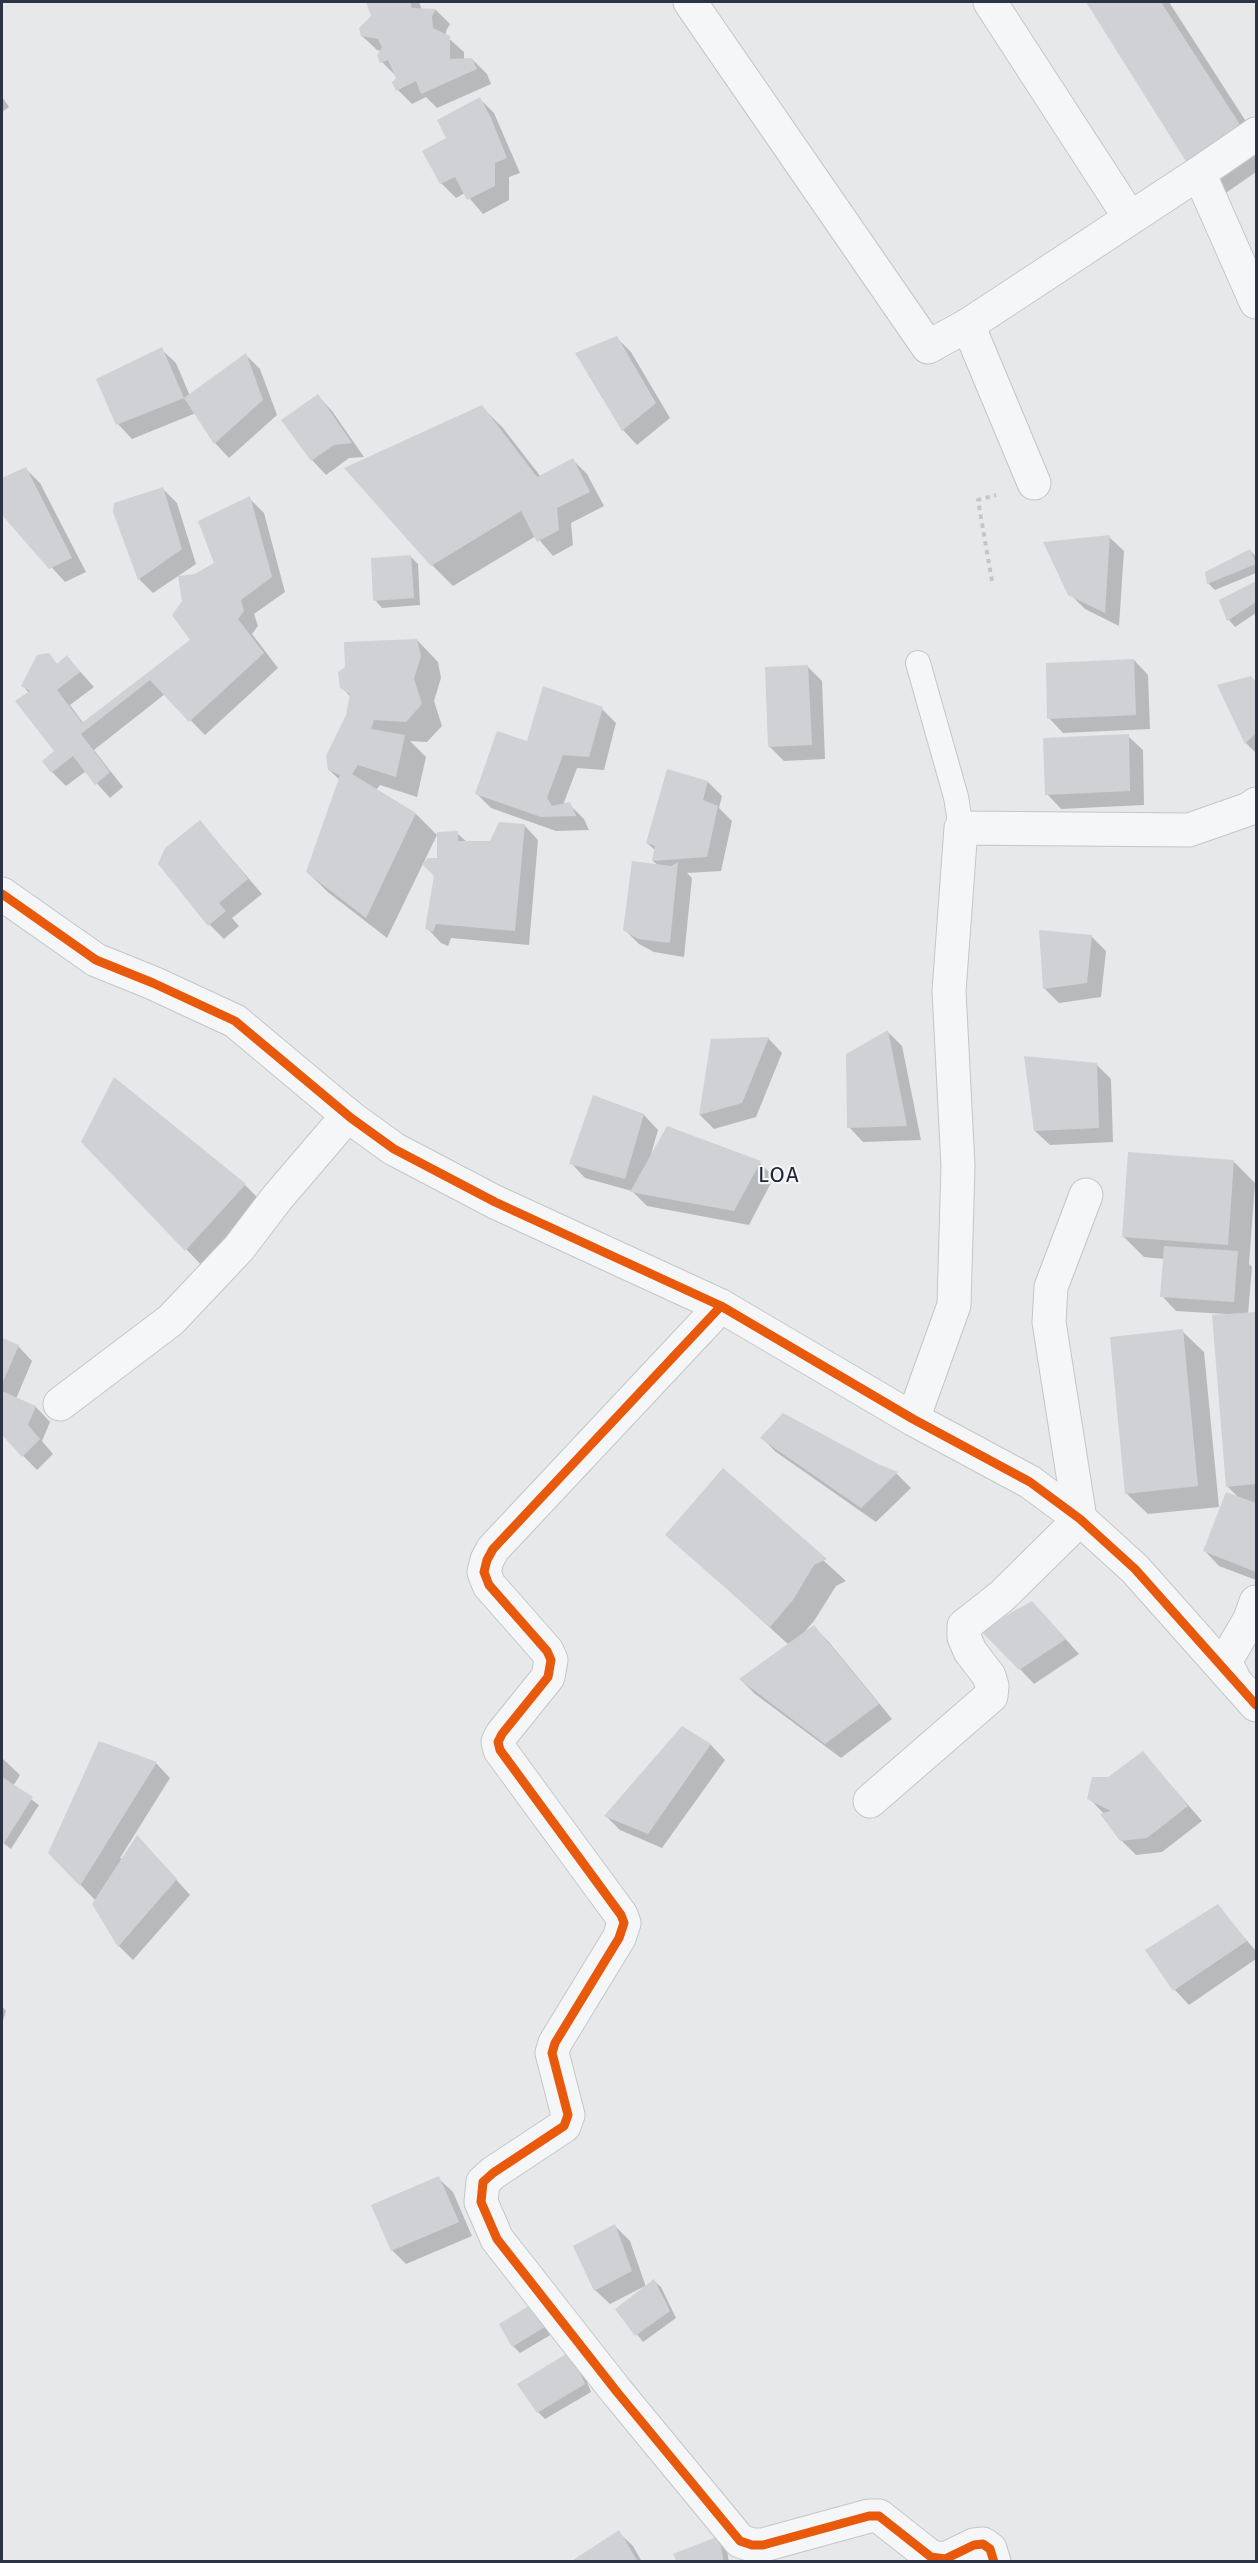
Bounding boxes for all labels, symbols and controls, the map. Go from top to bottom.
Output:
district label: LOA [758,1163,800,1189]

